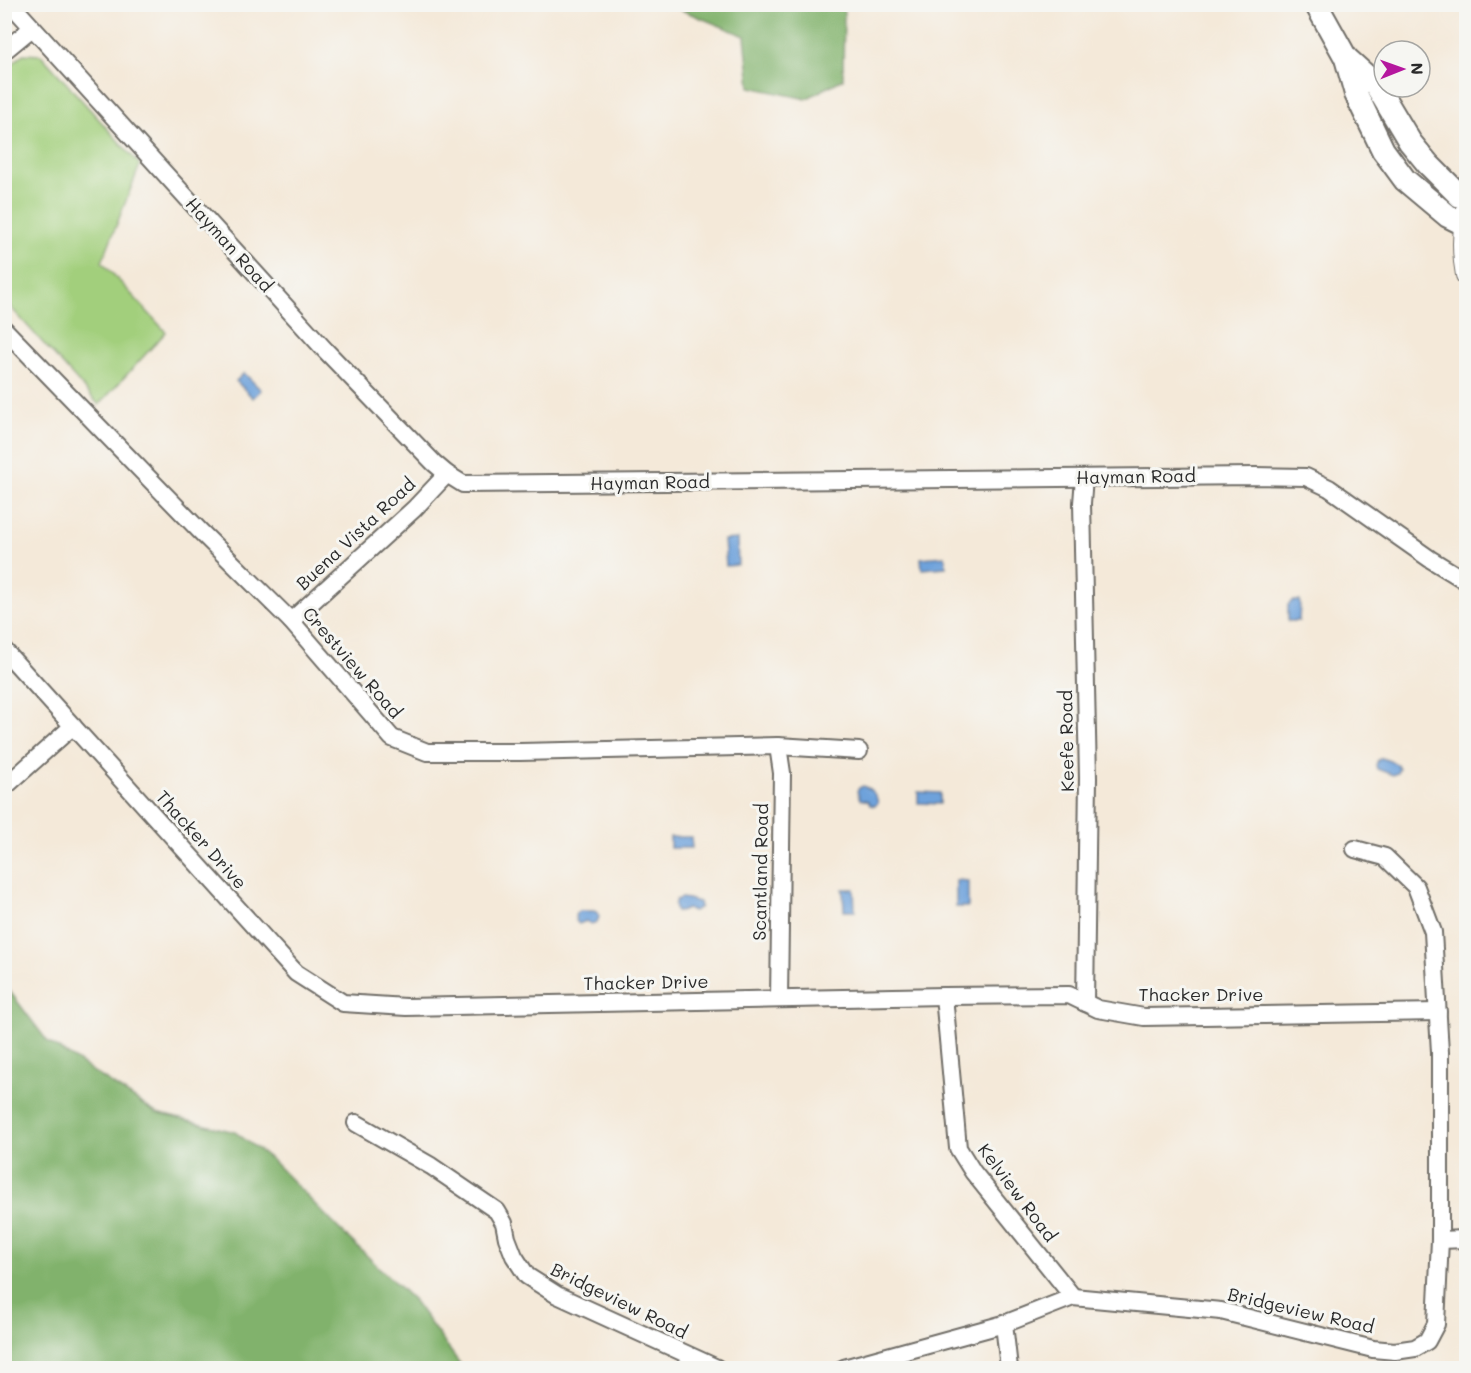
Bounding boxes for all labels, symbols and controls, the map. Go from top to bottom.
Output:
north arrow [1372,39,1432,99]
text: N [1407,62,1428,75]
street label: Hayman Road [181,192,279,297]
street label: Hayman Road [1076,463,1196,489]
street label: Hayman Road [590,469,710,495]
street label: Buena Vista Road [291,472,420,595]
street label: Crestview Road [298,601,408,723]
street label: Keefe Road [1053,690,1079,792]
street label: Thacker Drive [151,785,252,894]
street label: Scantland Road [747,803,773,941]
street label: Thacker Drive [583,969,709,995]
street label: Thacker Drive [1138,982,1264,1006]
street label: Kelview Road [973,1138,1063,1246]
street label: Bridgeview Road [547,1257,692,1344]
street label: Bridgeview Road [1226,1282,1377,1339]

